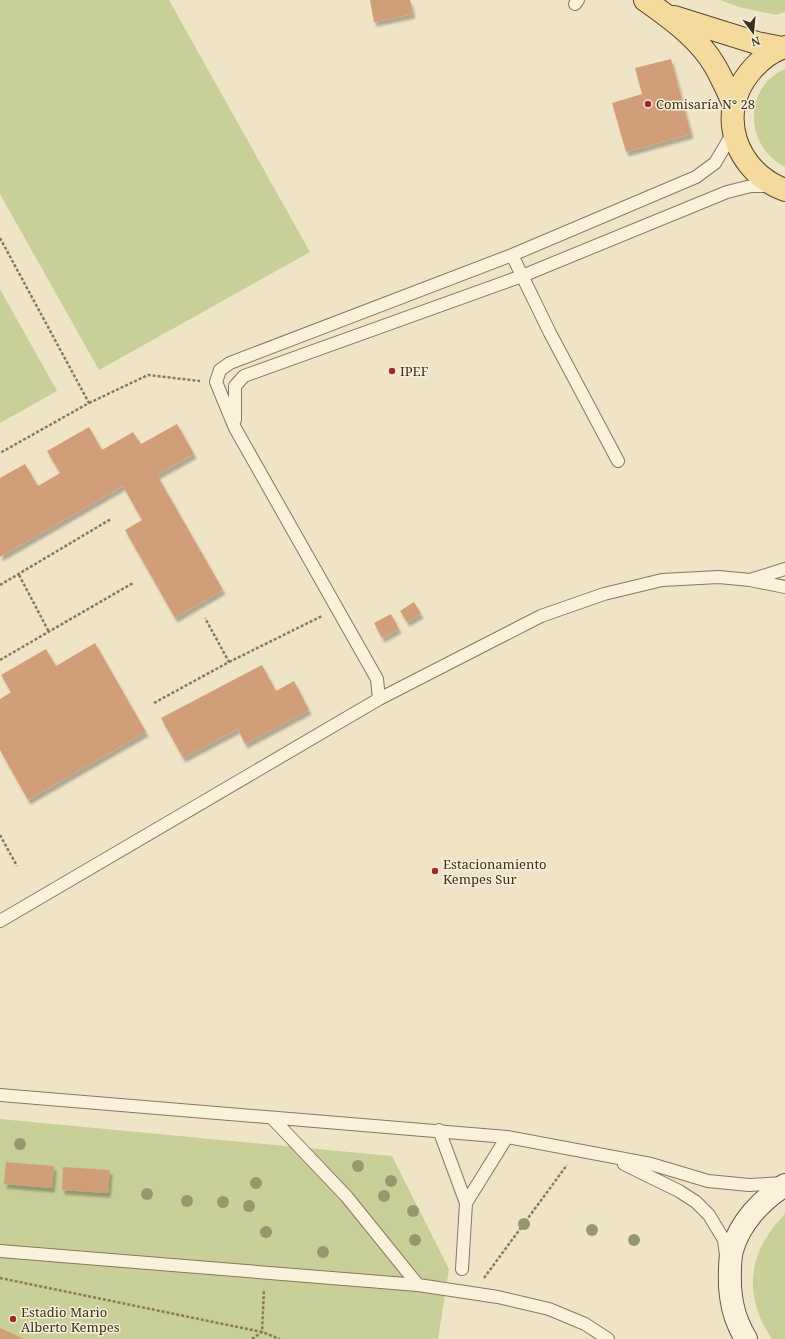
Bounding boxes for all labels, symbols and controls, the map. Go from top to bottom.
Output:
north arrow [733,12,773,52]
text: N [749,34,762,51]
place label: Comisaría N° 28 [656,95,755,113]
marker: Comisaría N° 28 [643,99,653,109]
place label: IPEF [400,362,429,380]
marker: IPEF [387,366,397,376]
place label: Estacionamiento Kempes Sur [443,855,546,888]
marker: Estacionamiento Kempes Sur [430,866,440,876]
place label: Estadio Mario Alberto Kempes [21,1303,120,1336]
marker: Estadio Mario Alberto Kempes [8,1314,18,1324]

